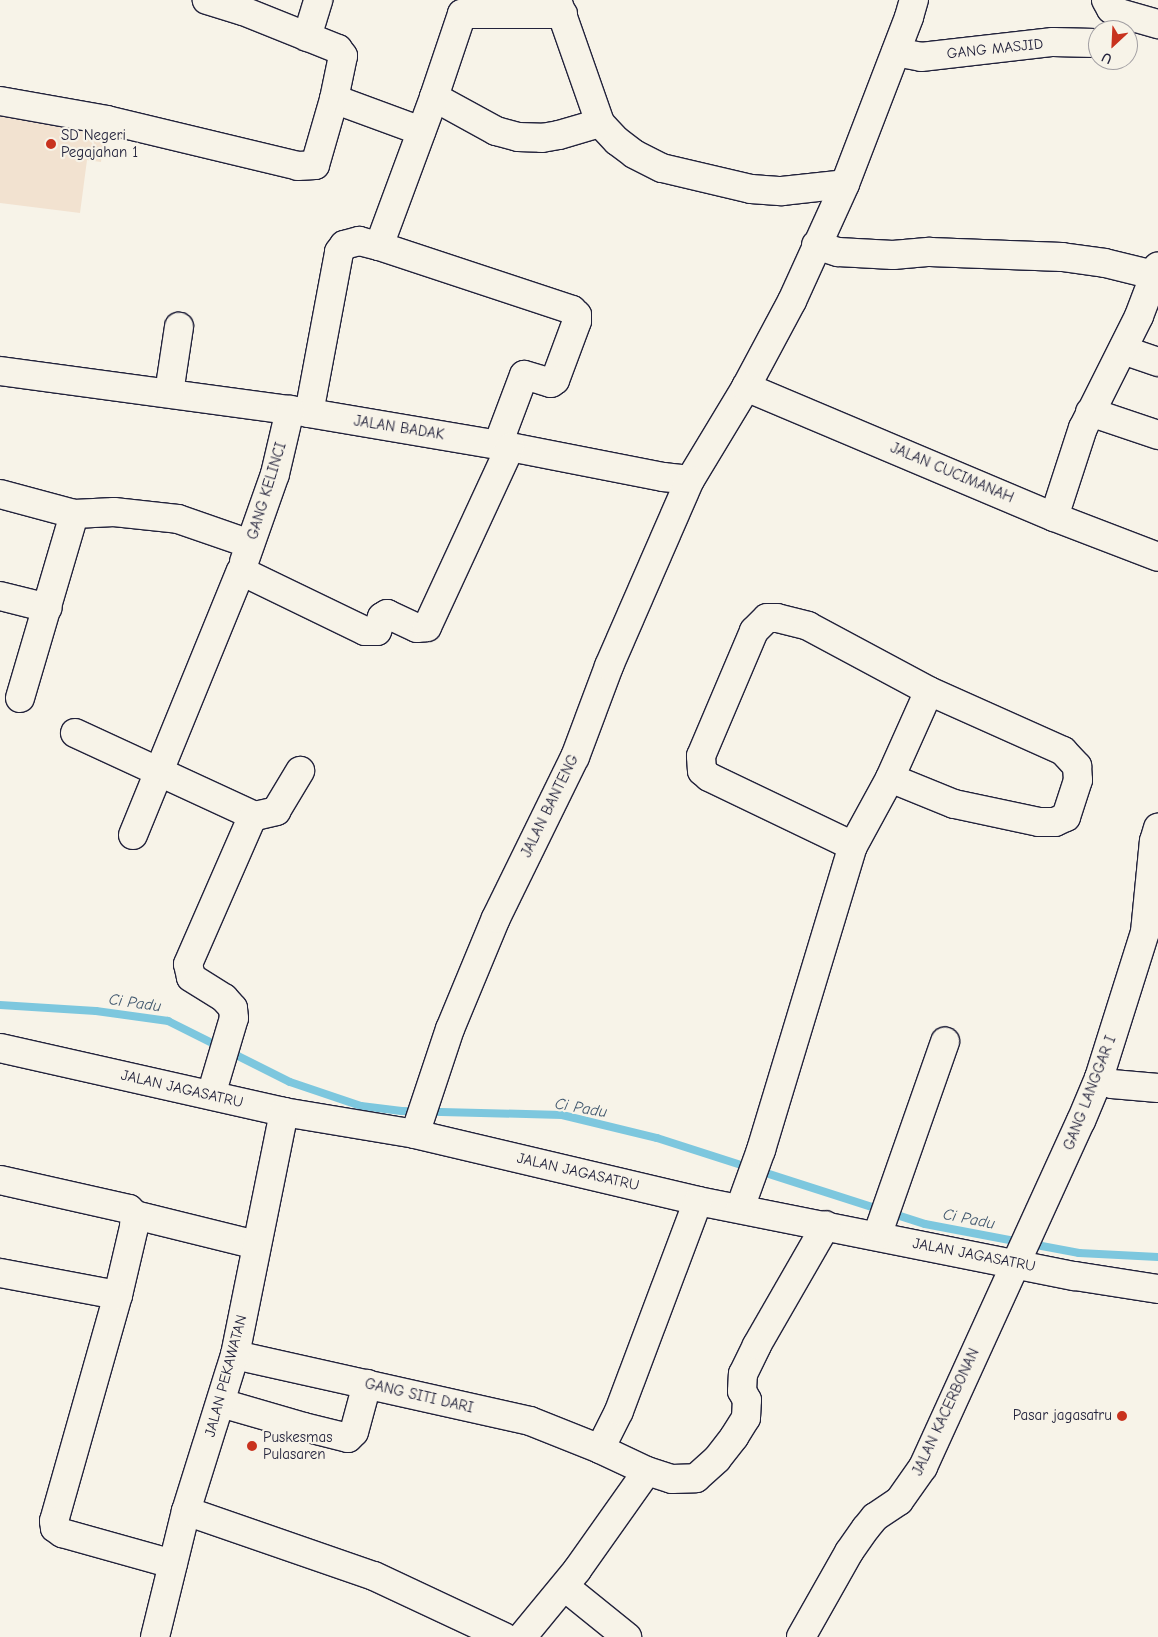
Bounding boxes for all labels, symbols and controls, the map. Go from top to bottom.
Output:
north arrow [1088,20,1138,70]
street label: GANG MASJID [946,35,1044,63]
text: U [1099,48,1115,68]
place label: SD Negeri Pegajahan 1 [61,126,138,161]
marker: SD Negeri Pegajahan 1 [45,138,57,150]
street label: JALAN BADAK [353,412,445,444]
street label: JALAN CUCIMANAH [888,439,1016,507]
street label: GANG KELINCI [244,440,290,542]
street label: JALAN BANTENG [517,752,583,860]
water label: Ci Padu [108,990,162,1016]
street label: GANG LANGGAR I [1060,1033,1120,1153]
street label: JALAN JAGASATRU [119,1066,245,1112]
water label: Ci Padu [553,1094,609,1122]
street label: JALAN JAGASATRU [515,1149,641,1195]
water label: Ci Padu [941,1205,997,1233]
street label: JALAN JAGASATRU [911,1234,1037,1276]
street label: JALAN PEKAWATAN [201,1313,251,1439]
street label: JALAN KACERBONAN [909,1346,983,1478]
street label: GANG SITI DARI [363,1375,475,1417]
place label: Pasar jagasatru [1013,1407,1112,1425]
marker: Pasar jagasatru [1116,1410,1128,1422]
place label: Puskesmas Pulasaren [263,1428,332,1463]
marker: Puskesmas Pulasaren [245,1439,259,1453]

